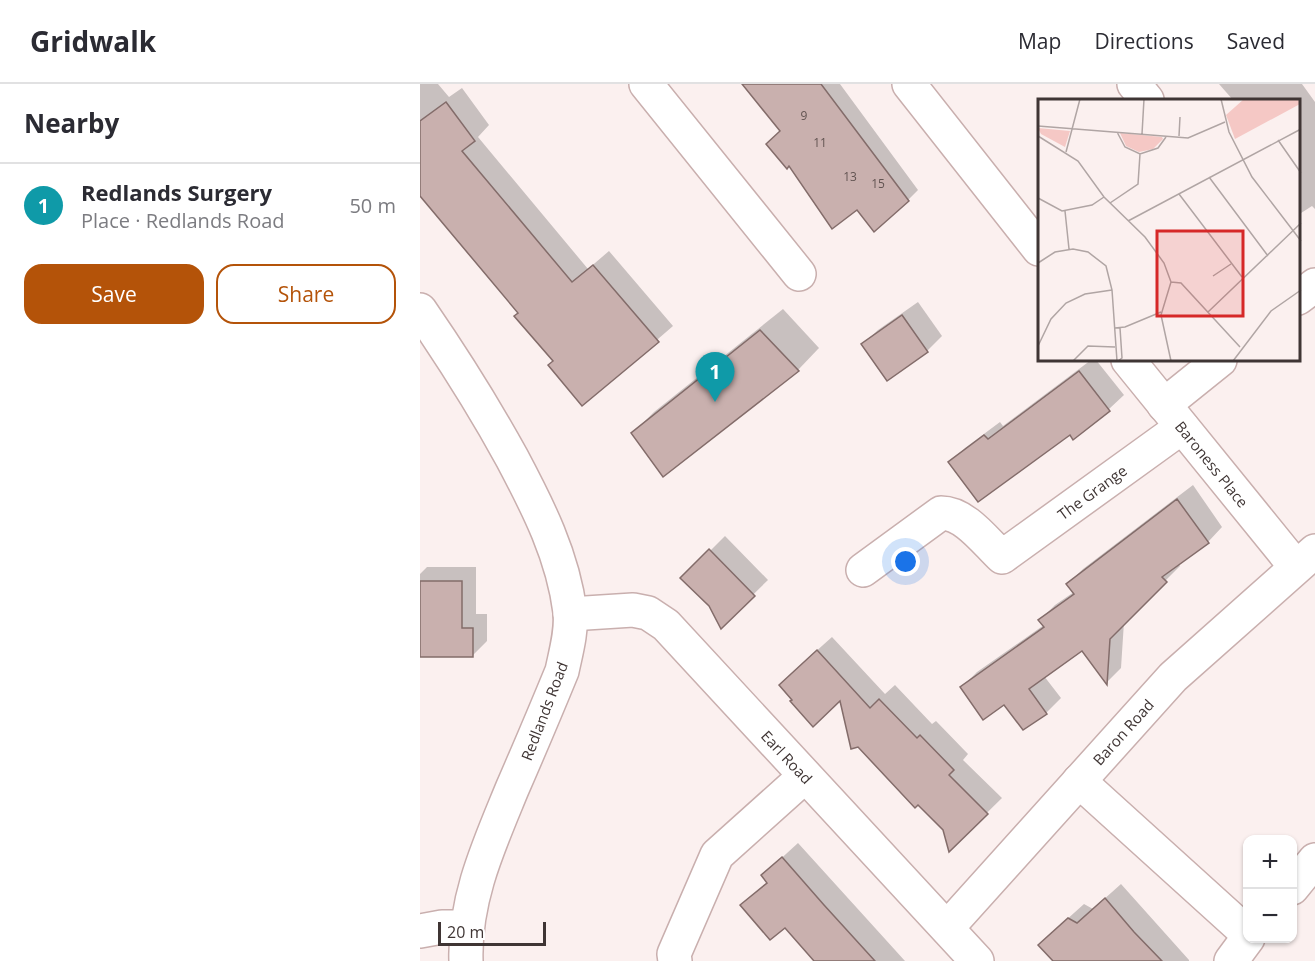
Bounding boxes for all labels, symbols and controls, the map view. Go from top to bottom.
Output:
text: Gridwalk [30,22,156,60]
text: Map [1018,27,1061,55]
text: Directions [1094,27,1194,55]
text: Saved [1227,27,1285,55]
inset map [1038,99,1300,362]
text: Nearby [24,105,119,141]
house number: 9 [801,107,808,124]
house number: 11 [813,134,827,151]
house number: 13 [843,168,857,185]
house number: 15 [871,175,885,192]
text: Redlands Surgery [81,177,272,207]
text: 1 [38,192,49,219]
text: 50 m [349,192,396,219]
text: Place · Redlands Road [81,207,285,234]
button: Save [24,264,204,324]
button: Share [216,264,396,324]
pin: 1 [696,352,734,402]
street label: Baroness Place [1171,417,1253,511]
street label: The Grange [1053,460,1131,524]
your location [891,547,920,576]
street label: Redlands Road [516,659,572,763]
street label: Baron Road [1088,695,1158,769]
street label: Earl Road [757,726,817,788]
map controls [1243,835,1297,943]
button: + [1243,835,1297,889]
button: − [1243,889,1297,943]
scale bar [438,919,546,946]
text: 20 m [447,921,484,943]

